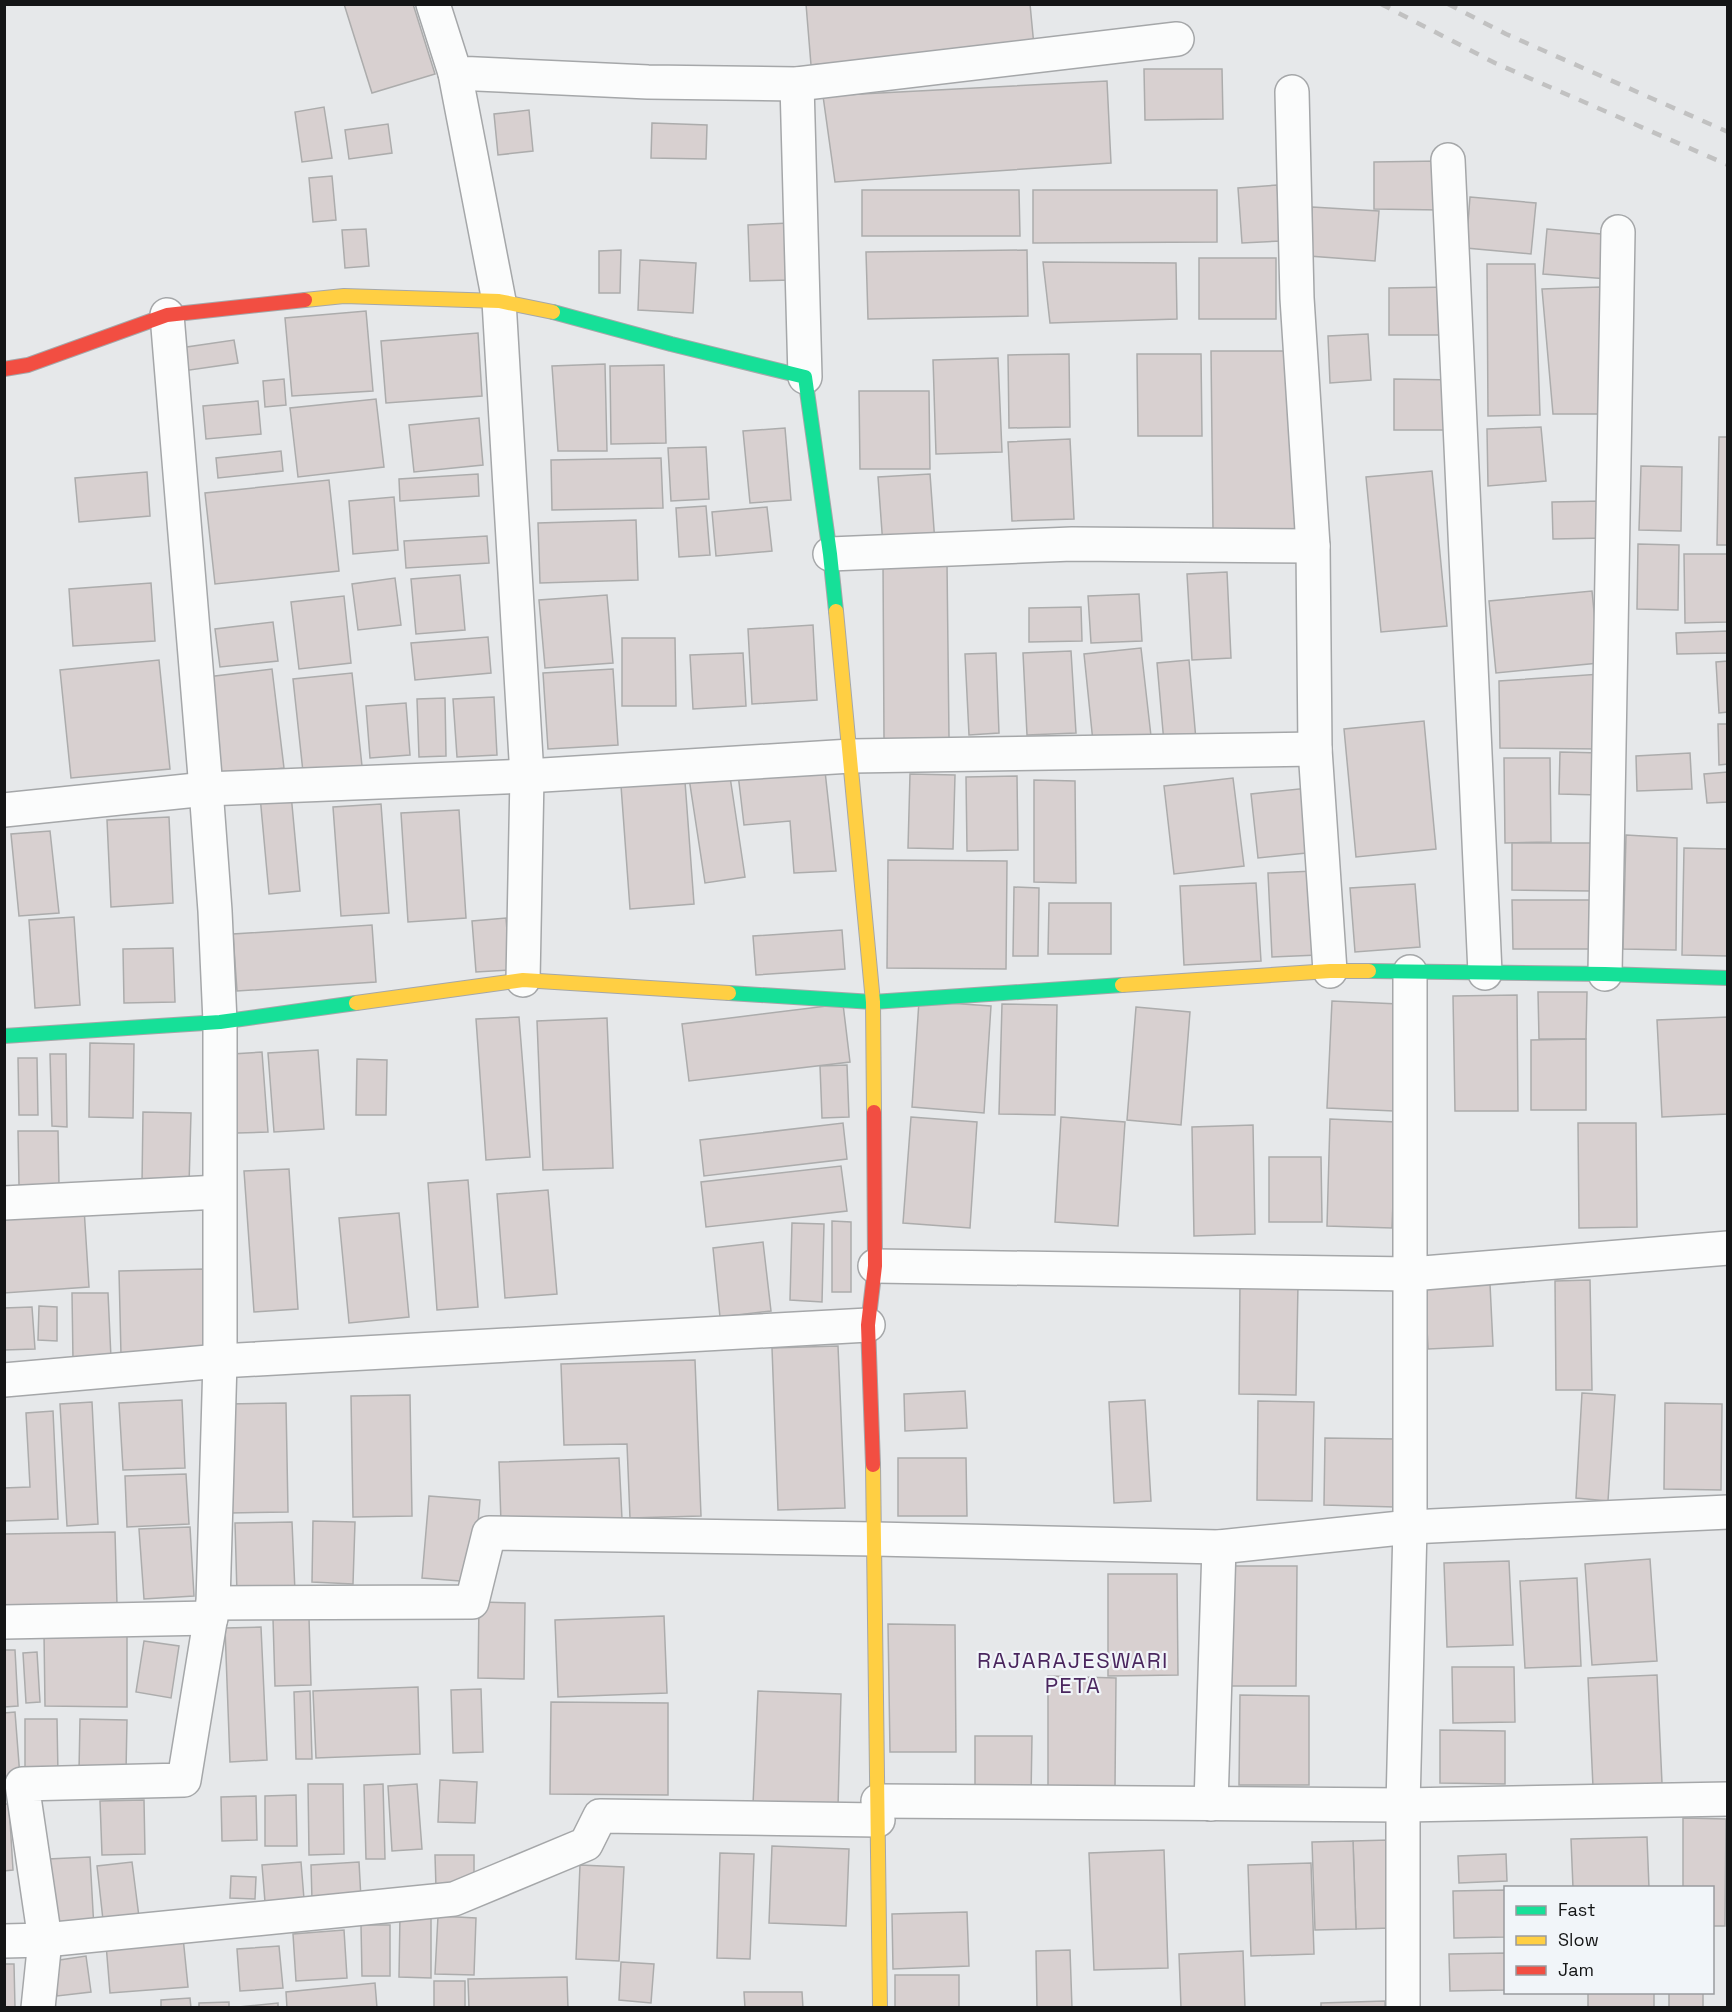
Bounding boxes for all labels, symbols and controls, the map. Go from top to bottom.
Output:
district label: RAJARAJESWARI PETA [977,1646,1169,1699]
legend [1504,1886,1714,1994]
text: Fast [1558,1898,1595,1921]
text: Slow [1558,1928,1599,1951]
text: Jam [1558,1958,1594,1981]

